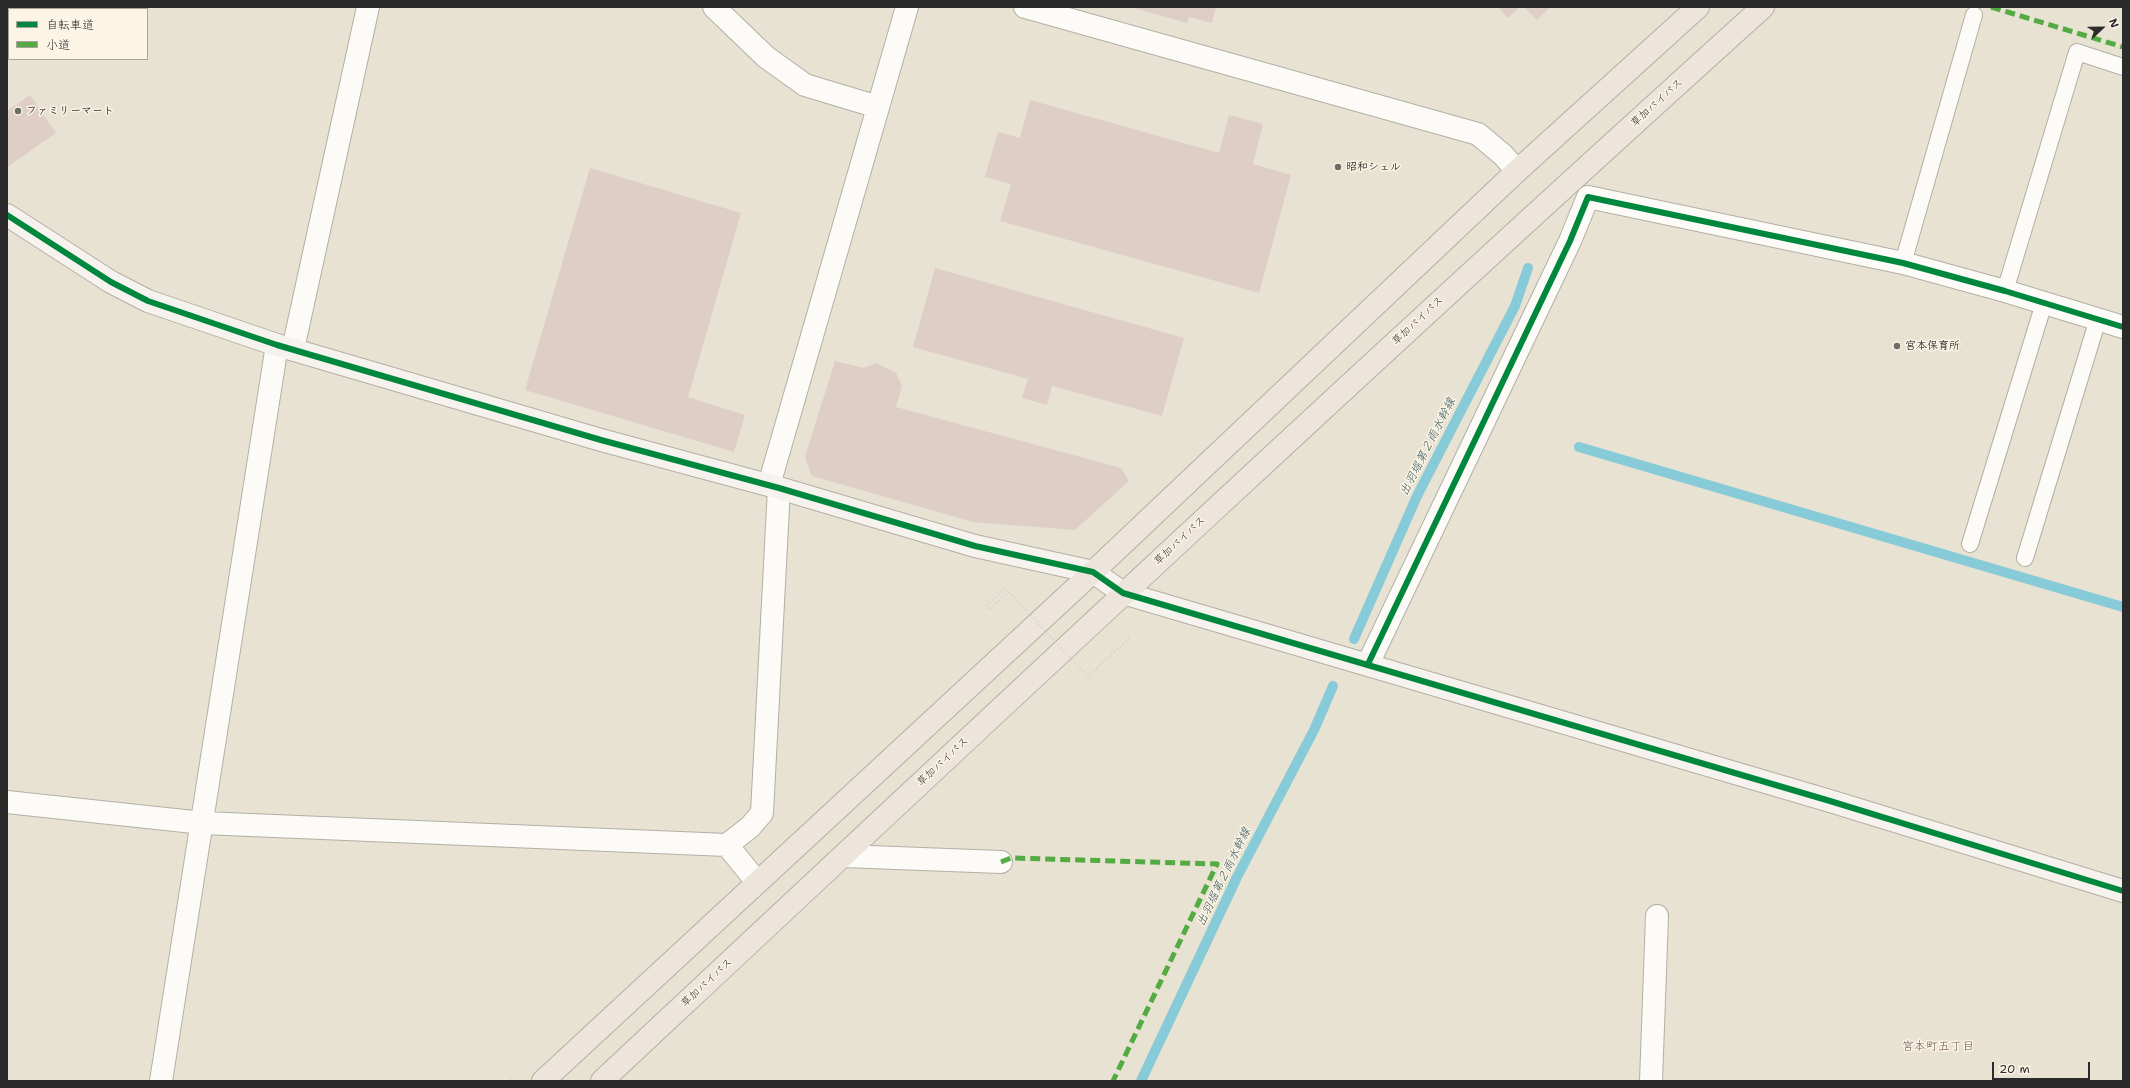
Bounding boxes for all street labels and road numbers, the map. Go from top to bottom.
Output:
street label: 草加バイパス [1628,76,1686,130]
street label: 草加バイパス [1389,294,1447,348]
street label: 草加バイパス [1151,514,1209,568]
street label: 草加バイパス [914,735,972,789]
street label: 草加バイパス [678,956,736,1010]

